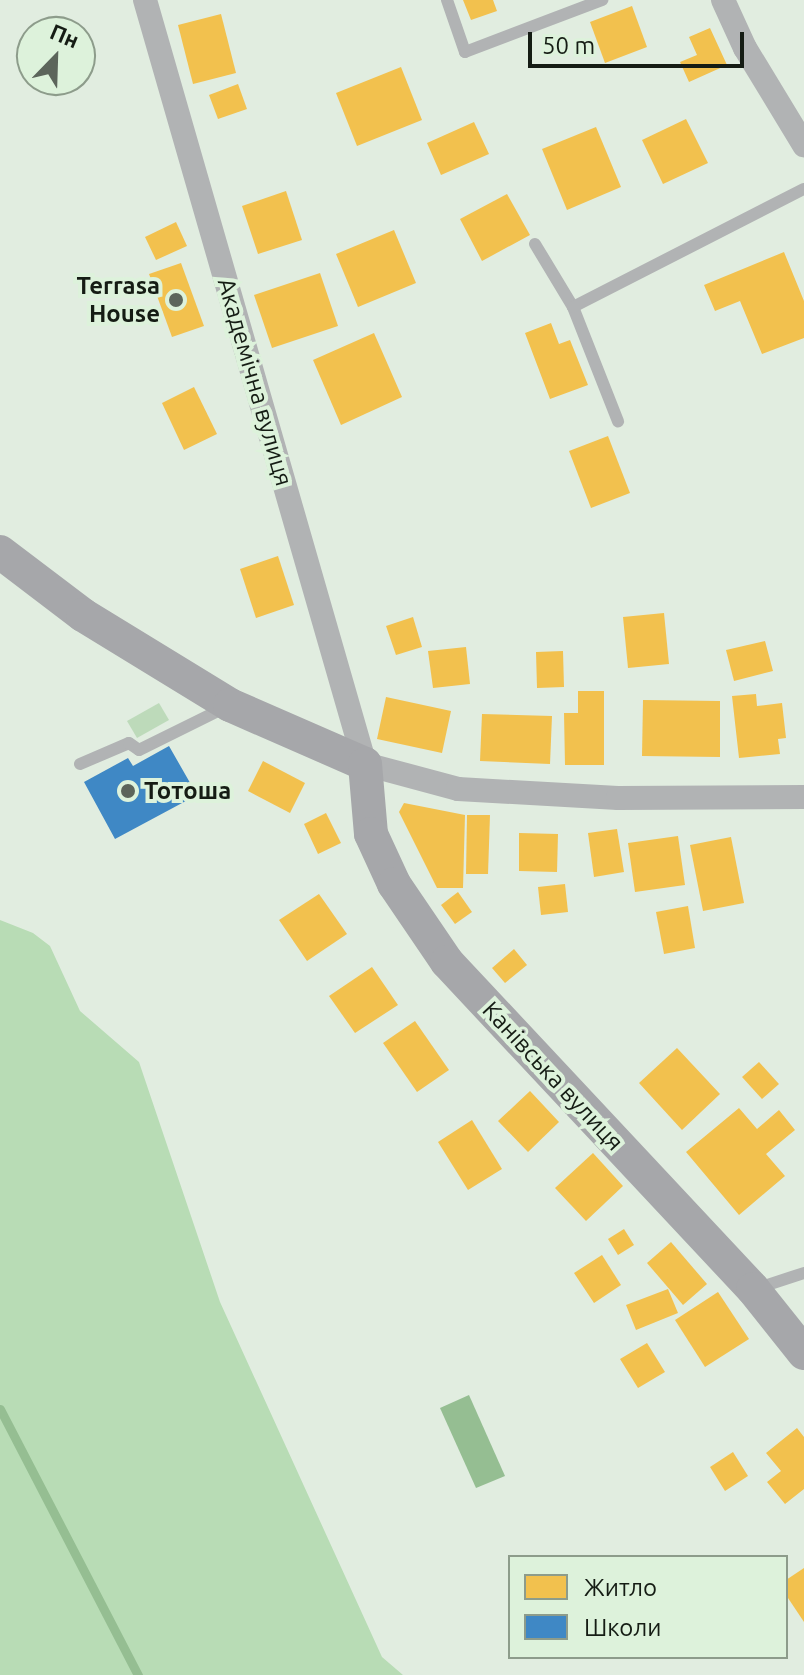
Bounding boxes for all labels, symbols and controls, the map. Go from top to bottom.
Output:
north arrow [16,16,96,96]
scale bar [532,16,748,66]
text: Пн [47,18,83,52]
text: 50 m [542,32,595,59]
place label: Terrasa House [76,272,160,328]
street label: Академічна вулиця [212,275,298,489]
marker: Terrasa House [167,291,185,309]
place label: Тотоша [144,777,231,805]
marker: Тотоша [119,782,137,800]
street label: Канівська вулиця [477,995,629,1157]
legend [508,1555,788,1659]
text: Житло [584,1574,657,1601]
text: Школи [584,1614,662,1641]

